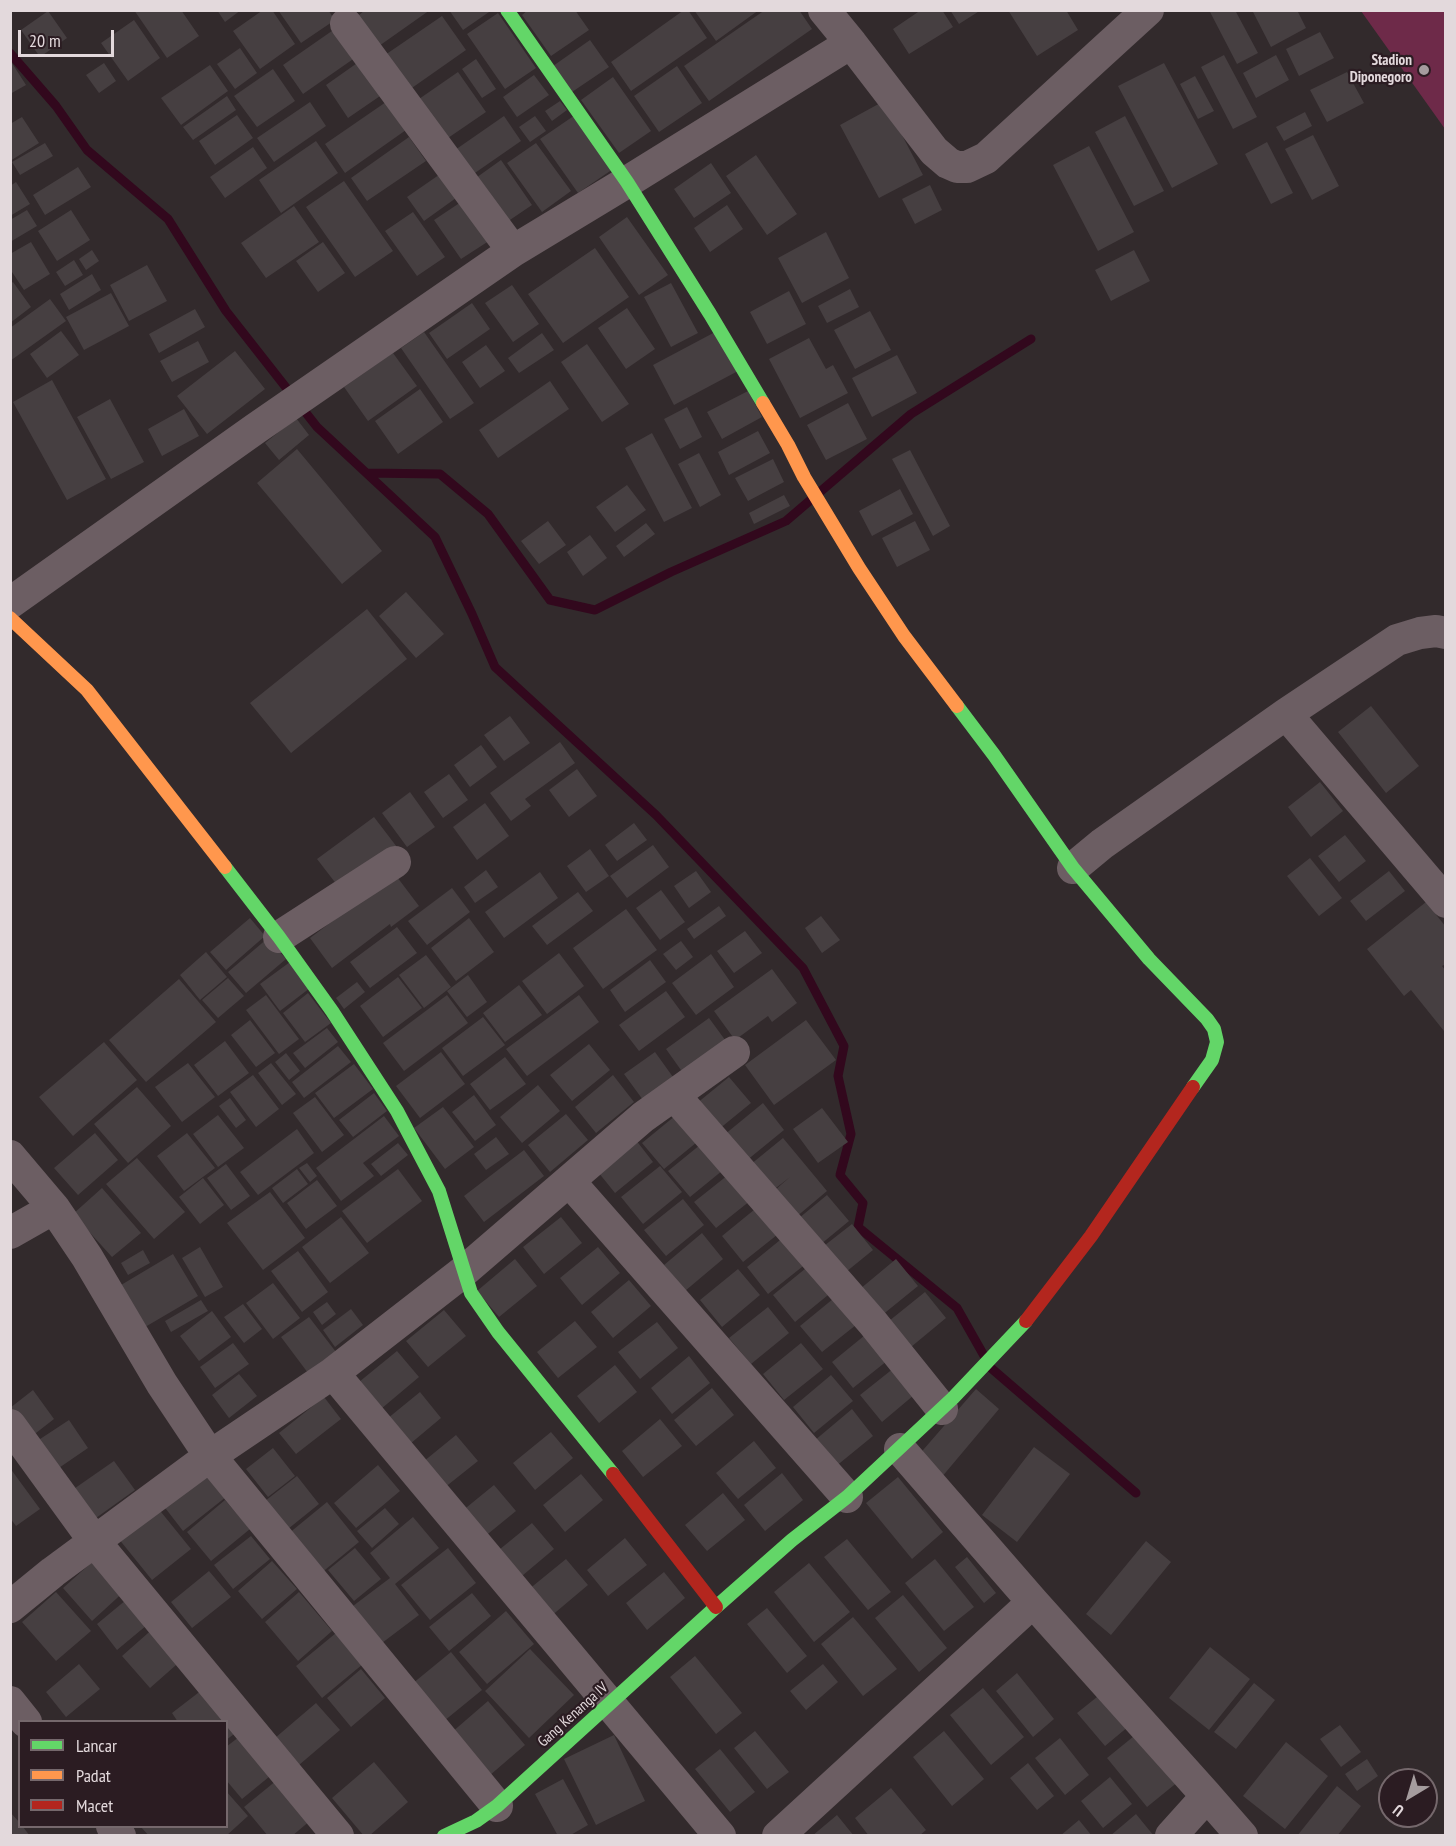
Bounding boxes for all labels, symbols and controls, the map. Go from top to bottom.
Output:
scale bar [21,18,117,56]
text: 20 m [29,29,61,52]
place label: Stadion Diponegoro [1350,52,1412,87]
marker: Stadion Diponegoro [1417,63,1431,77]
street label: Gang Kenanga IV [534,1679,612,1751]
legend [18,1720,228,1828]
text: Lancar [76,1734,117,1757]
text: Padat [76,1764,111,1787]
north arrow [1378,1768,1438,1828]
text: Macet [76,1794,113,1817]
text: U [1389,1800,1408,1821]

